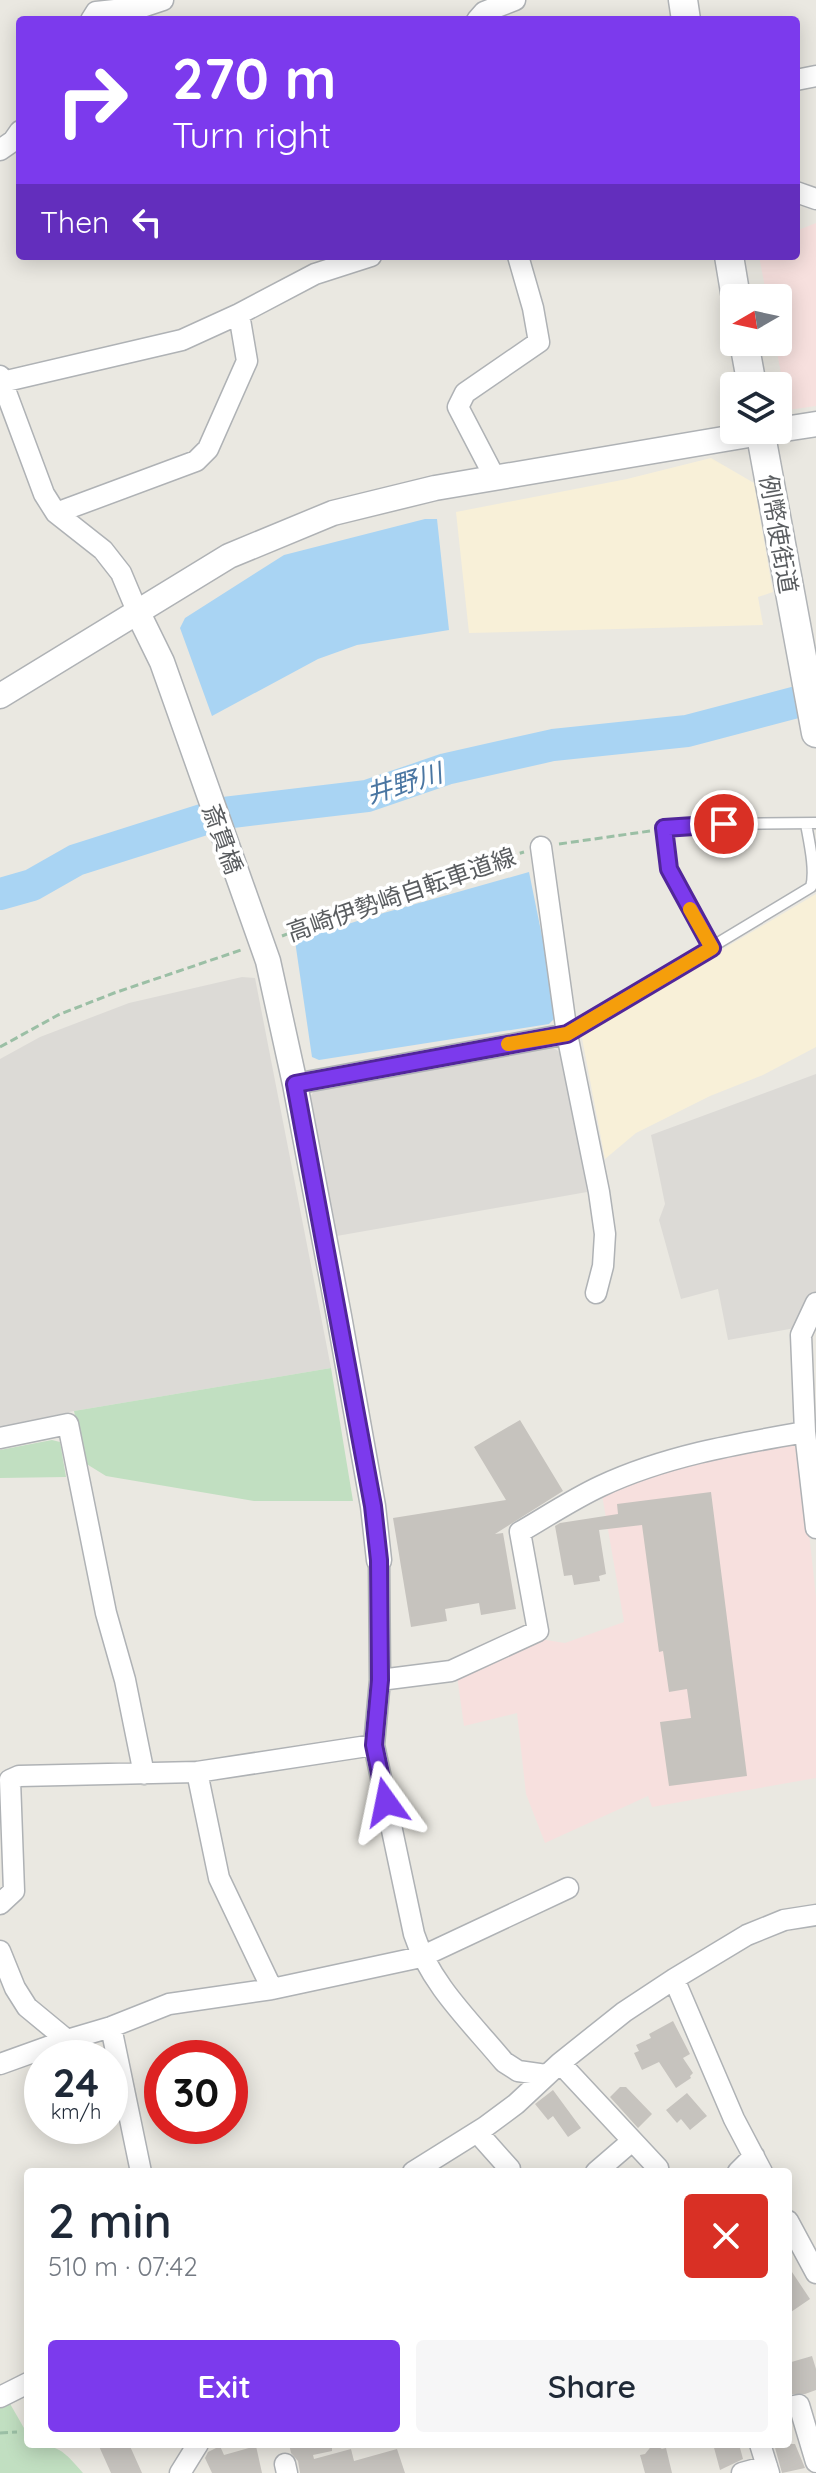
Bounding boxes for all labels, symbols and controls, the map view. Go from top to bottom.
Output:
text: 270 m [172,43,336,113]
icon: right [40,48,144,152]
text: Turn right [172,112,331,157]
icon: left [125,200,169,244]
text: Then [40,203,109,241]
north arrow [720,284,792,356]
map controls [720,284,792,444]
button: layers [720,372,792,444]
street label: 例幣使街道 [754,472,804,596]
water label: 井野川 [362,755,449,810]
pin [690,790,758,858]
street label: 斎貫橋 [197,800,249,878]
icon: arrive [702,802,746,846]
street label: 高崎伊勢崎自転車道線 [283,841,519,947]
position arrow [344,1760,428,1844]
speed limit sign: 30 [144,2040,248,2144]
text: 24 [53,2057,99,2107]
text: km/h [51,2099,101,2124]
text: 2 min [48,2190,172,2250]
button: close [684,2194,768,2278]
text: 510 m · 07:42 [48,2250,198,2283]
button: Exit [48,2340,400,2432]
button: Share [416,2340,768,2432]

